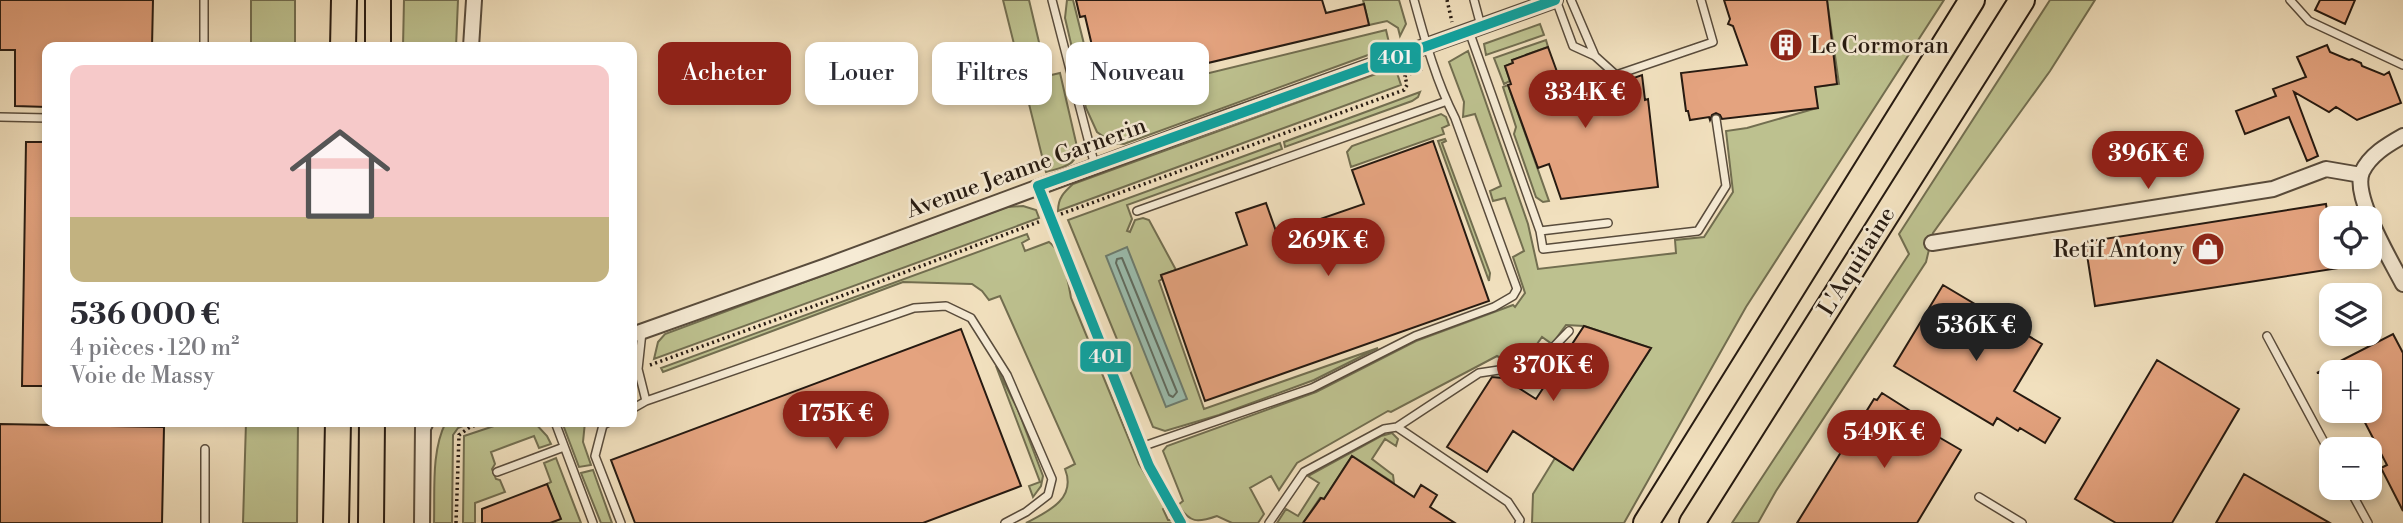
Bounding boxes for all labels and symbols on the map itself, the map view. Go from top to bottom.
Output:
building icon: Le Cormoran [1767,26,1805,64]
place label: Le Cormoran [1810,32,1949,60]
line badge: 401 [1369,41,1422,74]
text: 401 [1377,46,1413,70]
pin: 334K € [1528,71,1642,130]
street label: Avenue Jeanne Garnerin [902,111,1150,225]
pin: 396K € [2091,132,2205,191]
street label: L'Aquitaine [1812,202,1901,321]
pin: 269K € [1271,218,1385,278]
shop icon: Retif Antony [2189,230,2227,268]
place label: Retif Antony [2053,236,2185,264]
pin: 536K € [1919,304,2033,363]
line badge: 401 [1079,340,1132,373]
pin: 370K € [1496,344,1610,403]
text: 401 [1088,345,1124,369]
pin: 175K € [779,392,893,451]
pin: 549K € [1827,410,1941,470]

